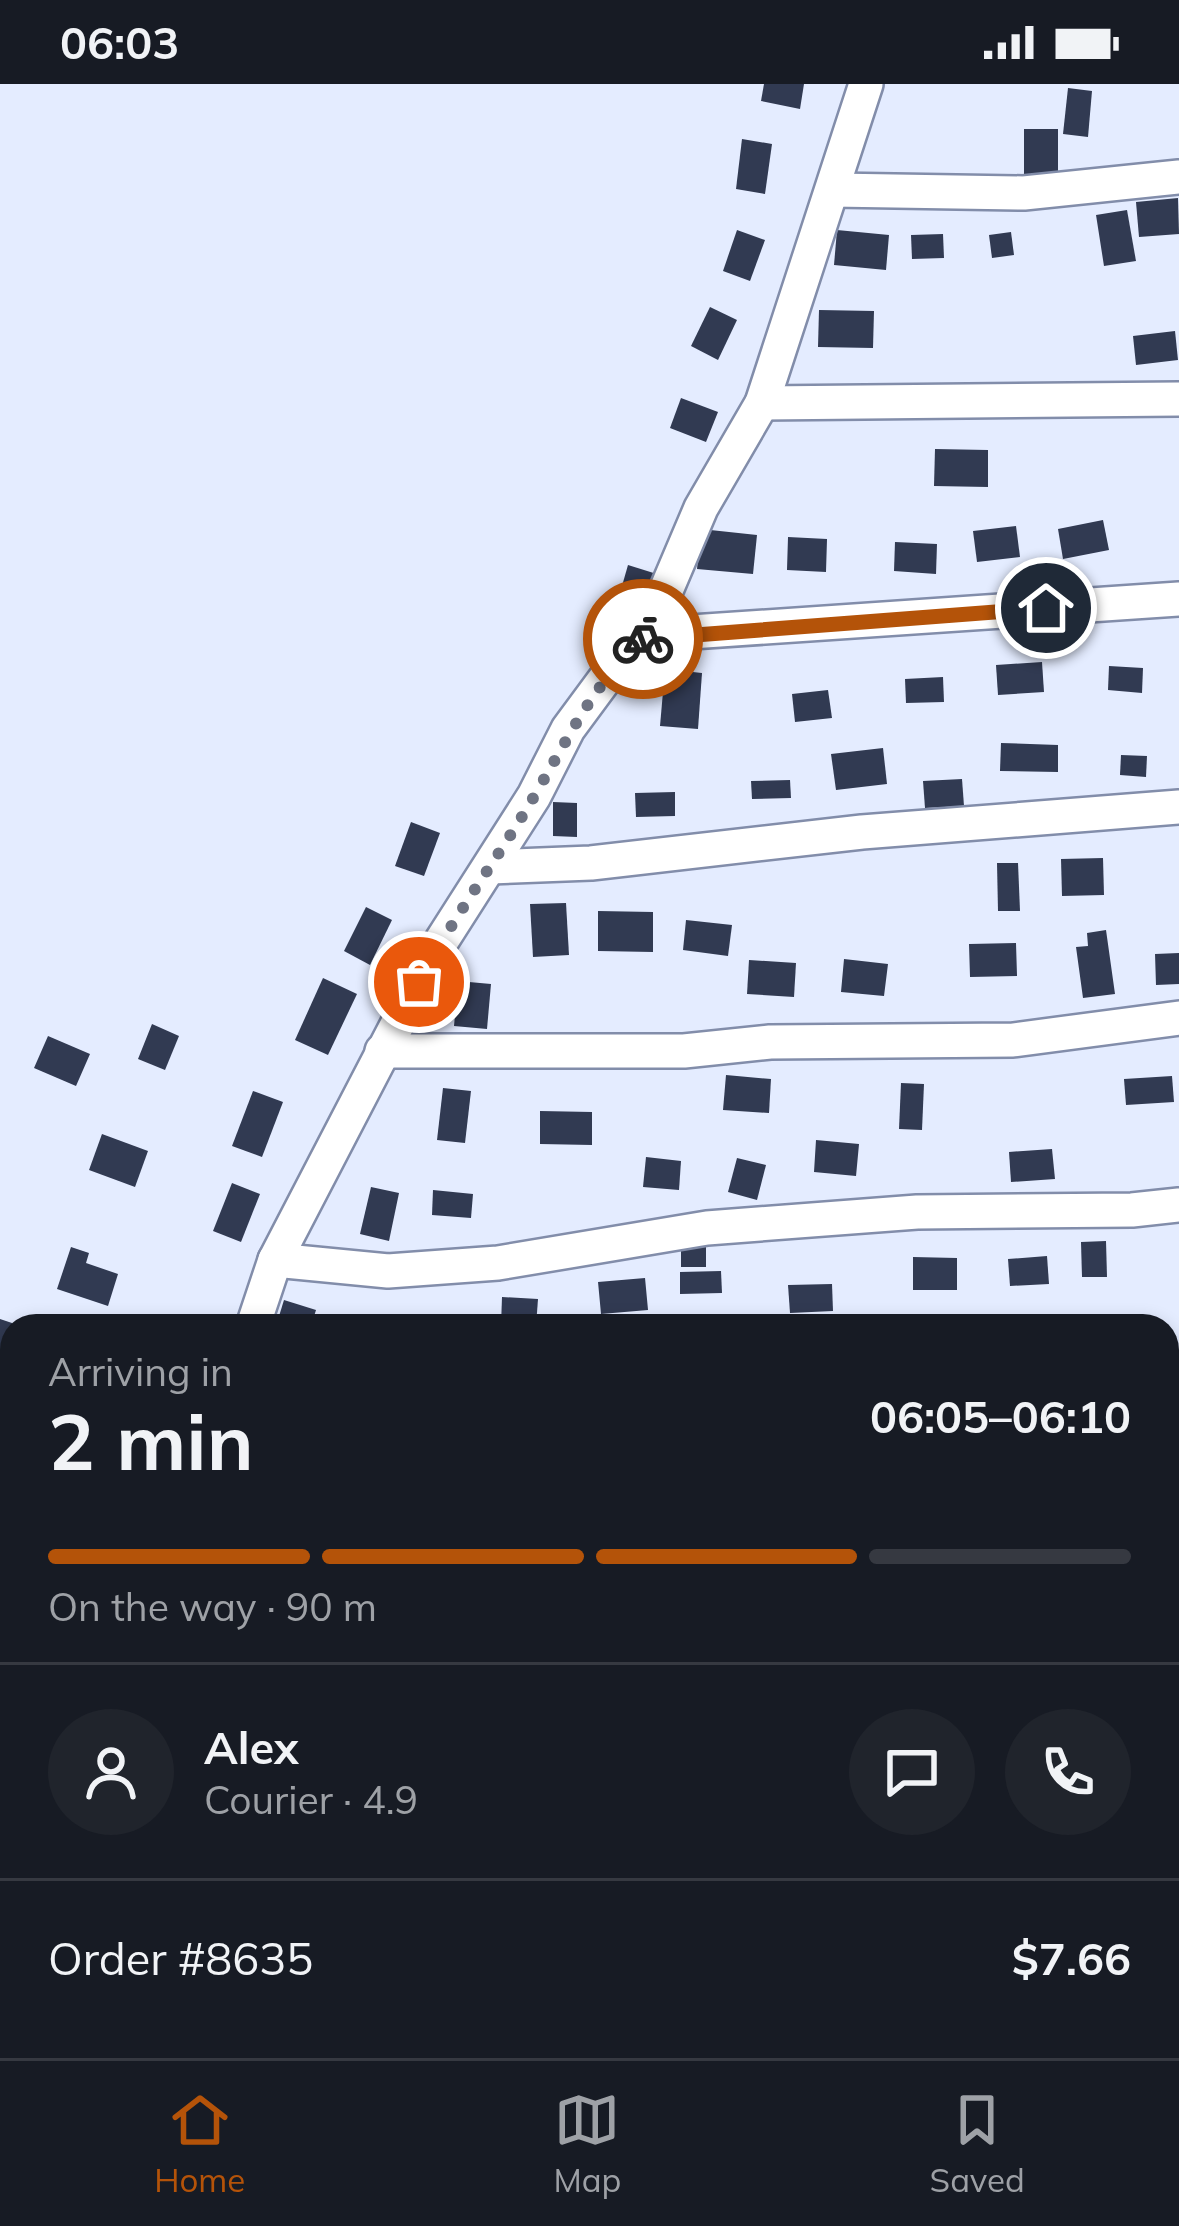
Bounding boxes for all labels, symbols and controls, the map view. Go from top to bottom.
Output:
text: 06:03 [60,14,179,70]
pin [995,557,1097,659]
icon: home [1013,575,1079,641]
courier [583,579,703,699]
icon: bike [610,606,676,672]
pin [368,931,470,1033]
icon: bag [386,949,452,1015]
text: Arriving in [48,1347,233,1396]
text: 06:05–06:10 [870,1388,1131,1444]
text: 2 min [48,1392,254,1490]
text: On the way · 90 m [48,1582,377,1631]
button: person [48,1709,174,1835]
button: chat [849,1709,975,1835]
button: phone [1005,1709,1131,1835]
text: Alex [204,1719,299,1775]
text: Courier · 4.9 [204,1775,418,1824]
text: Order #8635 [48,1930,313,1986]
text: $7.66 [1012,1930,1131,1986]
tab: Home [154,2087,245,2200]
tab: Map [553,2087,621,2200]
tab: Saved [930,2087,1025,2200]

